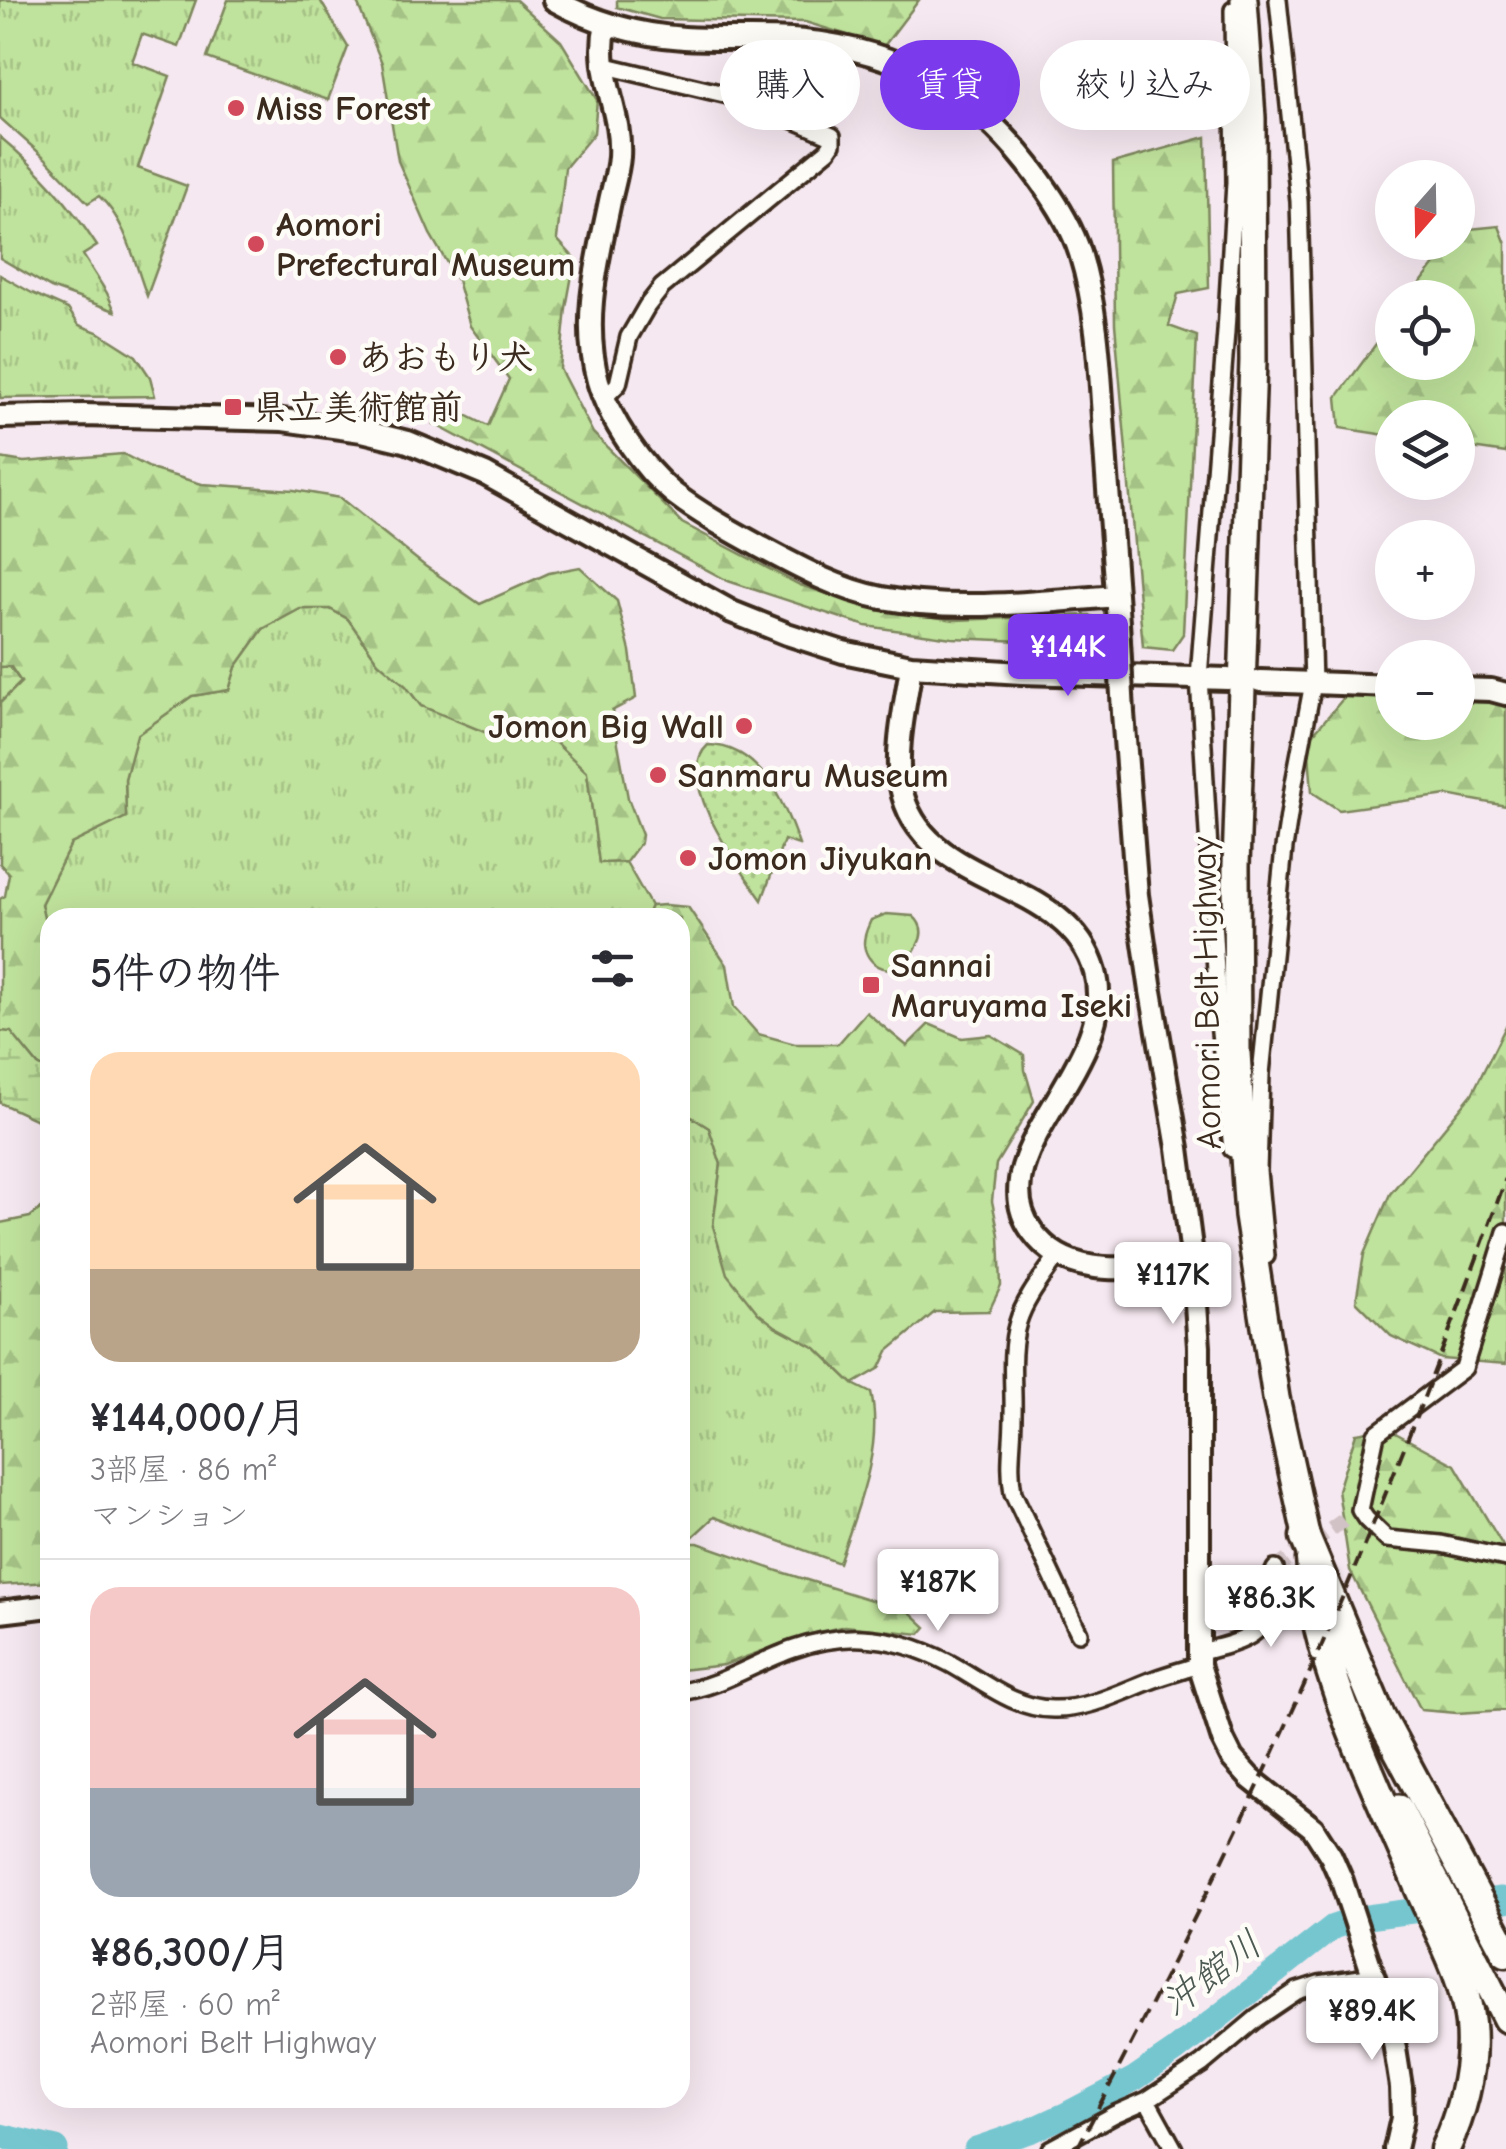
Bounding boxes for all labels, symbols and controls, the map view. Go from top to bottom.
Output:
chip: 購入 [720,40,860,130]
chip: 賃貸 [880,40,1020,130]
chip: 絞り込み [1040,40,1250,130]
place label: Miss Forest [256,88,430,129]
marker: Miss Forest [225,97,247,119]
north arrow [1375,160,1475,260]
map controls [1375,160,1475,740]
place label: Aomori Prefectural Museum [276,204,575,285]
marker: Aomori Prefectural Museum [245,233,267,255]
button: locate [1375,280,1475,380]
place label: あおもり犬 [358,337,533,378]
marker: あおもり犬 [327,346,349,368]
place label: 県立美術館前 [253,387,463,428]
marker: 県立美術館前 [222,396,244,418]
button: layers [1375,400,1475,500]
button: + [1375,520,1475,620]
pin: ¥144K [998,614,1138,699]
text: ¥144K [1030,628,1106,665]
button: − [1375,640,1475,740]
place label: Jomon Big Wall [488,706,724,747]
marker: Jomon Big Wall [733,715,755,737]
place label: Sanmaru Museum [678,755,949,796]
marker: Sanmaru Museum [647,764,669,786]
street label: Aomori Belt Highway [1183,836,1230,1150]
place label: Jomon Jiyukan [708,838,932,879]
marker: Jomon Jiyukan [677,847,699,869]
icon: filters [585,941,640,996]
place label: Sannai Maruyama Iseki [891,945,1132,1026]
text: 5件の物件 [90,949,280,998]
marker: Sannai Maruyama Iseki [860,974,882,996]
icon: home [275,1117,455,1297]
pin: ¥117K [1103,1242,1243,1327]
text: ¥117K [1136,1256,1210,1293]
text: ¥144,000/月 [90,1393,307,1442]
text: 3部屋 · 86 m² [90,1451,276,1488]
text: マンション [90,1497,249,1534]
pin: ¥187K [868,1549,1008,1634]
text: ¥187K [899,1563,977,1600]
pin: ¥86.3K [1190,1565,1352,1650]
text: ¥86.3K [1227,1579,1315,1616]
icon: home [275,1652,455,1832]
water label: 沖館川 [1153,1922,1270,2026]
text: ¥86,300/月 [90,1928,291,1977]
pin: ¥89.4K [1291,1978,1453,2063]
text: 2部屋 · 60 m² [90,1986,280,2023]
text: ¥89.4K [1328,1992,1416,2029]
text: Aomori Belt Highway [90,2024,376,2061]

